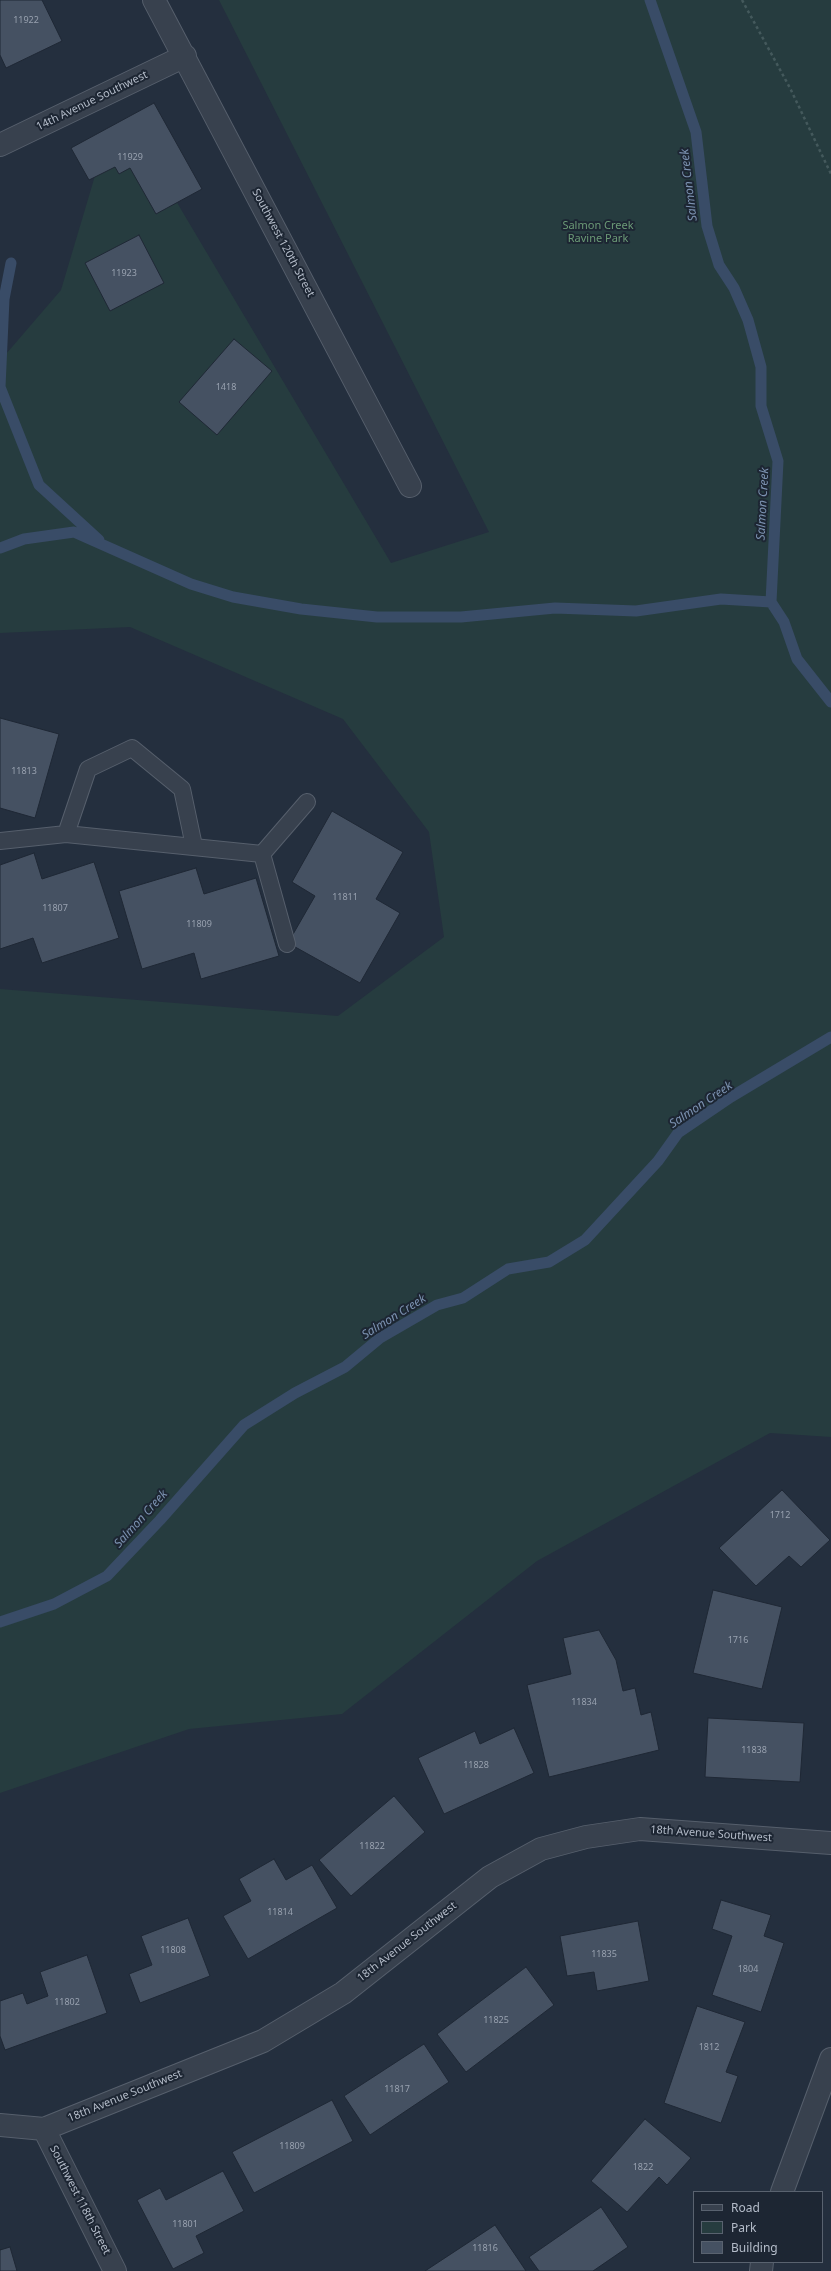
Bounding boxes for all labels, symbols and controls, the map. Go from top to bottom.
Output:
house number: 11922 [13,15,39,25]
street label: 14th Avenue Southwest [34,68,150,134]
water label: Salmon Creek [677,148,701,222]
house number: 11929 [117,152,143,162]
street label: Southwest 120th Street [249,187,317,299]
park label: Salmon Creek Ravine Park [562,219,634,245]
house number: 11923 [111,268,137,278]
house number: 1418 [216,382,236,392]
water label: Salmon Creek [754,467,772,541]
house number: 11813 [11,766,37,776]
house number: 11811 [332,892,358,902]
house number: 11807 [42,903,68,913]
house number: 11809 [186,919,212,929]
water label: Salmon Creek [667,1079,735,1131]
water label: Salmon Creek [359,1292,429,1342]
water label: Salmon Creek [111,1487,171,1551]
house number: 1712 [770,1510,790,1520]
house number: 1716 [728,1635,748,1645]
house number: 11834 [571,1697,597,1707]
house number: 11838 [741,1745,767,1755]
house number: 11828 [463,1760,489,1770]
street label: 18th Avenue Southwest [650,1823,772,1845]
house number: 11822 [359,1841,385,1851]
street label: 18th Avenue Southwest [355,1899,459,1985]
house number: 11814 [267,1907,293,1917]
house number: 11808 [160,1945,186,1955]
house number: 11835 [591,1949,617,1959]
house number: 1804 [738,1964,758,1974]
house number: 11802 [54,1997,80,2007]
house number: 11825 [483,2015,509,2025]
house number: 1812 [699,2042,719,2052]
street label: 18th Avenue Southwest [66,2067,184,2125]
house number: 11817 [384,2084,410,2094]
house number: 11809 [279,2141,305,2151]
street label: Southwest 118th Street [47,2143,113,2257]
house number: 1822 [633,2162,653,2172]
legend [693,2191,823,2263]
text: Road [731,2199,760,2216]
house number: 11801 [172,2219,198,2229]
text: Park [731,2219,756,2236]
text: Building [731,2239,778,2256]
house number: 11816 [472,2243,498,2253]

